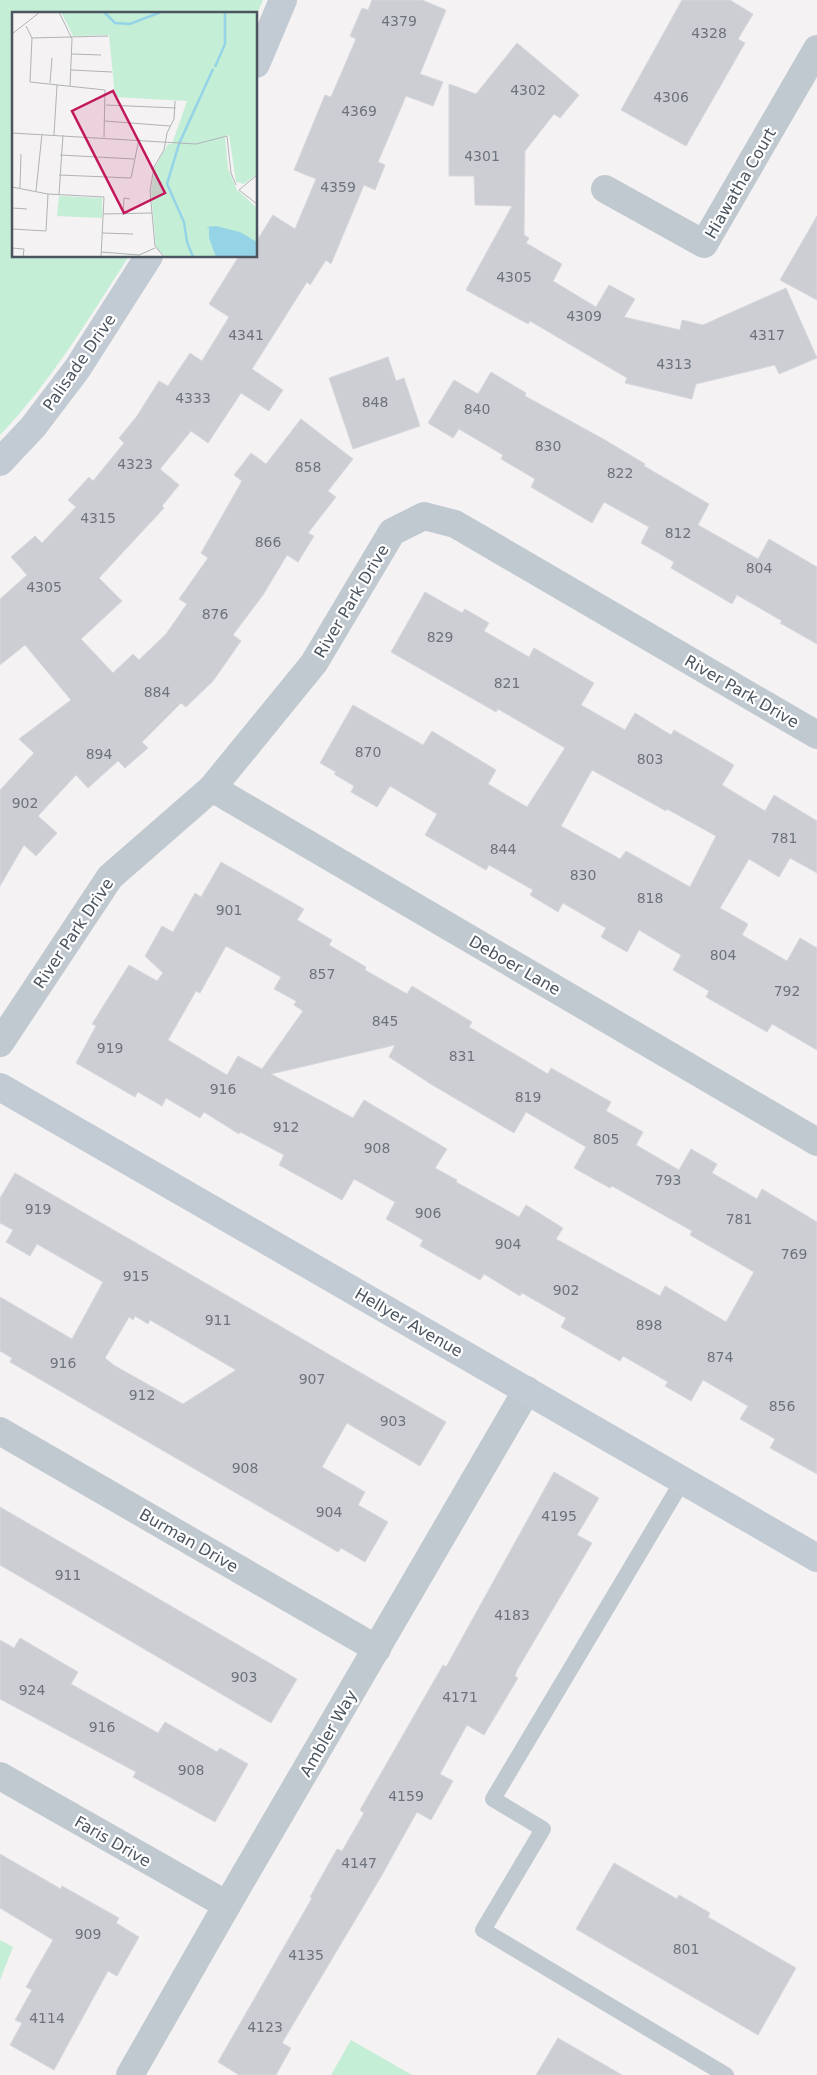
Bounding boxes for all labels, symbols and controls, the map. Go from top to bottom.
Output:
inset map [12,12,258,258]
house number: 4379 [381,13,417,29]
house number: 4328 [691,25,727,41]
house number: 4302 [510,82,546,98]
house number: 4306 [653,89,689,105]
house number: 4369 [341,103,377,119]
street label: Hiawatha Court [701,125,780,242]
house number: 4301 [464,148,500,164]
house number: 4359 [320,179,356,195]
house number: 4305 [496,269,532,285]
house number: 4309 [566,308,602,324]
street label: Palisade Drive [39,310,120,414]
house number: 4341 [228,327,264,343]
house number: 4317 [749,327,785,343]
house number: 4313 [656,356,692,372]
house number: 4333 [175,390,211,406]
house number: 848 [362,394,388,410]
house number: 840 [464,401,490,417]
house number: 830 [535,438,561,454]
house number: 4323 [117,456,153,472]
house number: 858 [295,459,321,475]
house number: 822 [607,465,633,481]
house number: 4315 [80,510,116,526]
house number: 812 [665,525,691,541]
house number: 866 [255,534,281,550]
street label: River Park Drive [310,541,393,661]
house number: 804 [746,560,772,576]
house number: 4305 [26,579,62,595]
house number: 876 [202,606,228,622]
house number: 829 [427,629,453,645]
street label: River Park Drive [681,651,802,732]
house number: 821 [494,675,520,691]
house number: 884 [144,684,170,700]
house number: 870 [355,744,381,760]
house number: 894 [86,746,112,762]
house number: 803 [637,751,663,767]
house number: 902 [12,795,38,811]
house number: 781 [771,830,797,846]
house number: 844 [490,841,516,857]
house number: 830 [570,867,596,883]
street label: River Park Drive [30,875,117,992]
house number: 818 [637,890,663,906]
house number: 901 [216,902,242,918]
street label: Deboer Lane [466,932,564,999]
house number: 804 [710,947,736,963]
house number: 857 [309,966,335,982]
house number: 792 [774,983,800,999]
house number: 845 [372,1013,398,1029]
house number: 919 [97,1040,123,1056]
house number: 831 [449,1048,475,1064]
house number: 916 [210,1081,236,1097]
house number: 819 [515,1089,541,1105]
house number: 912 [273,1119,299,1135]
house number: 805 [593,1131,619,1147]
house number: 908 [364,1140,390,1156]
house number: 793 [655,1172,681,1188]
house number: 919 [25,1201,51,1217]
house number: 906 [415,1205,441,1221]
house number: 781 [726,1211,752,1227]
house number: 904 [495,1236,521,1252]
house number: 769 [781,1246,807,1262]
house number: 915 [123,1268,149,1284]
house number: 902 [553,1282,579,1298]
street label: Hellyer Avenue [352,1284,466,1361]
house number: 911 [205,1312,231,1328]
house number: 898 [636,1317,662,1333]
house number: 874 [707,1349,733,1365]
house number: 916 [50,1355,76,1371]
house number: 907 [299,1371,325,1387]
house number: 912 [129,1387,155,1403]
house number: 856 [769,1398,795,1414]
house number: 903 [380,1413,406,1429]
house number: 908 [232,1460,258,1476]
house number: 904 [316,1504,342,1520]
street label: Burman Drive [136,1505,241,1576]
house number: 4195 [541,1508,577,1524]
house number: 911 [55,1567,81,1583]
house number: 4183 [494,1607,530,1623]
house number: 903 [231,1669,257,1685]
house number: 924 [19,1682,45,1698]
street label: Ambler Way [296,1687,361,1780]
house number: 4171 [442,1689,478,1705]
house number: 916 [89,1719,115,1735]
house number: 908 [178,1762,204,1778]
house number: 4159 [388,1788,424,1804]
street label: Faris Drive [71,1812,154,1871]
house number: 4147 [341,1855,377,1871]
house number: 909 [75,1926,101,1942]
house number: 801 [673,1941,699,1957]
house number: 4135 [288,1947,324,1963]
house number: 4114 [29,2010,65,2026]
house number: 4123 [247,2019,283,2035]

